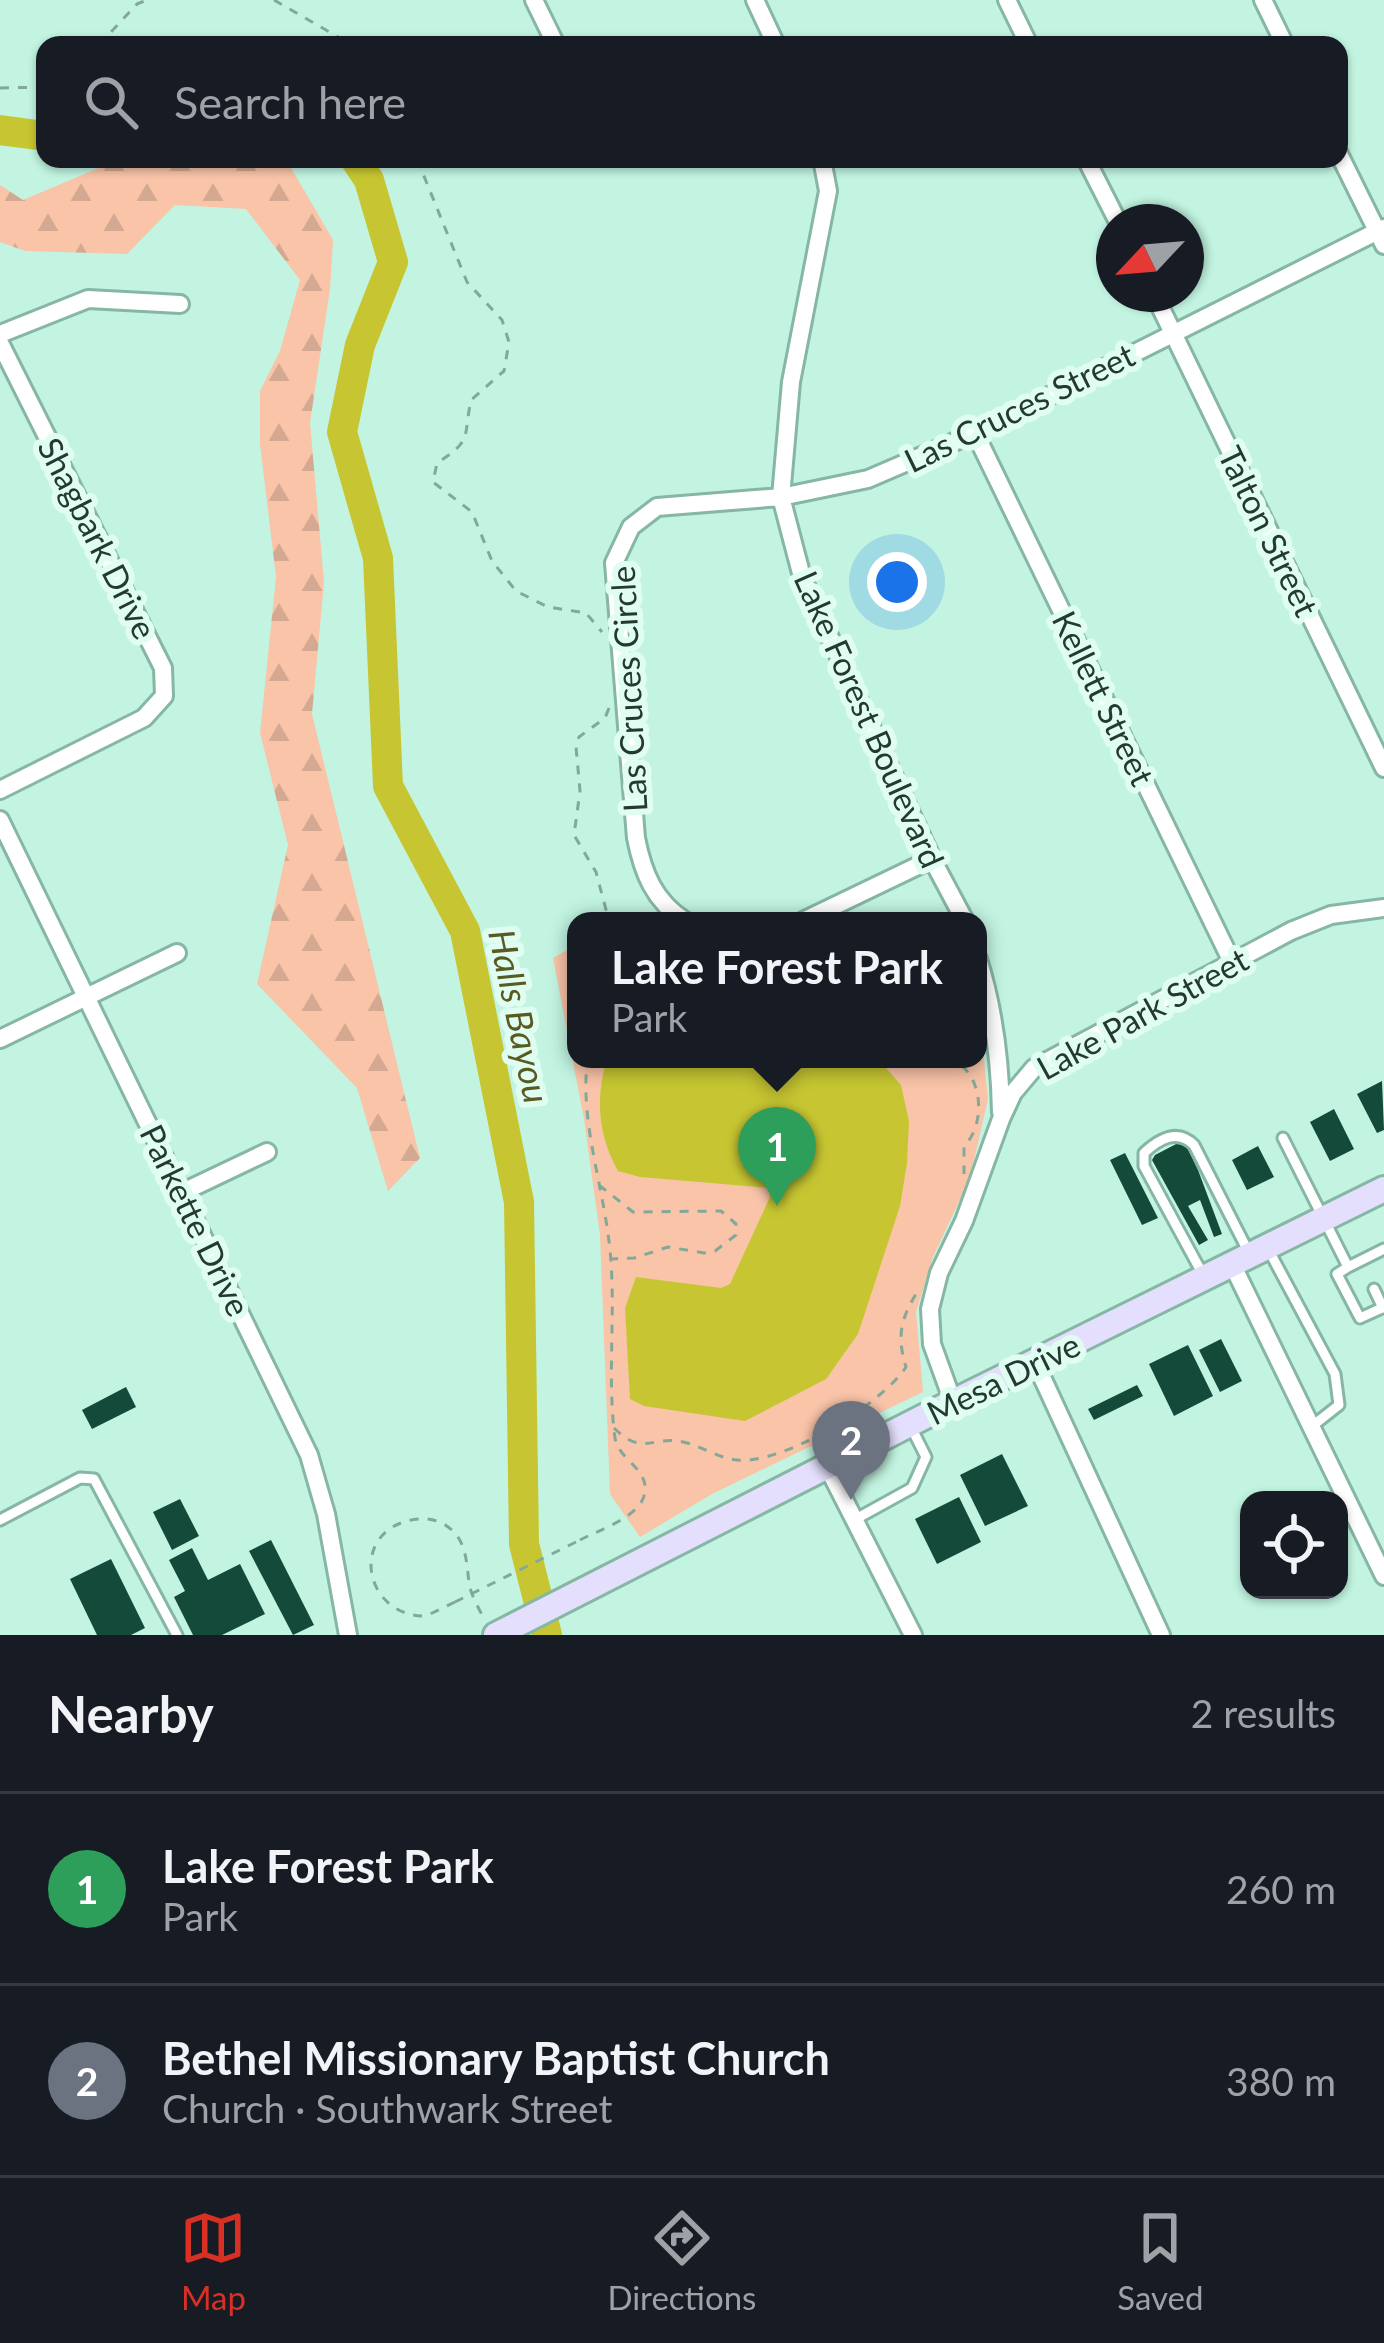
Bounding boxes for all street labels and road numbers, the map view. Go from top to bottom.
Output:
street label: Las Cruces Street [897,334,1141,480]
street label: Shagbark Drive [30,431,166,645]
street label: Talton Street [1211,439,1327,623]
street label: Las Cruces Circle [602,565,654,813]
street label: Lake Forest Boulevard [787,565,953,873]
street label: Kellett Street [1045,604,1163,792]
street label: Lake Park Street [1030,939,1255,1087]
street label: Parkette Drive [132,1118,260,1322]
street label: Mesa Drive [920,1324,1086,1432]

